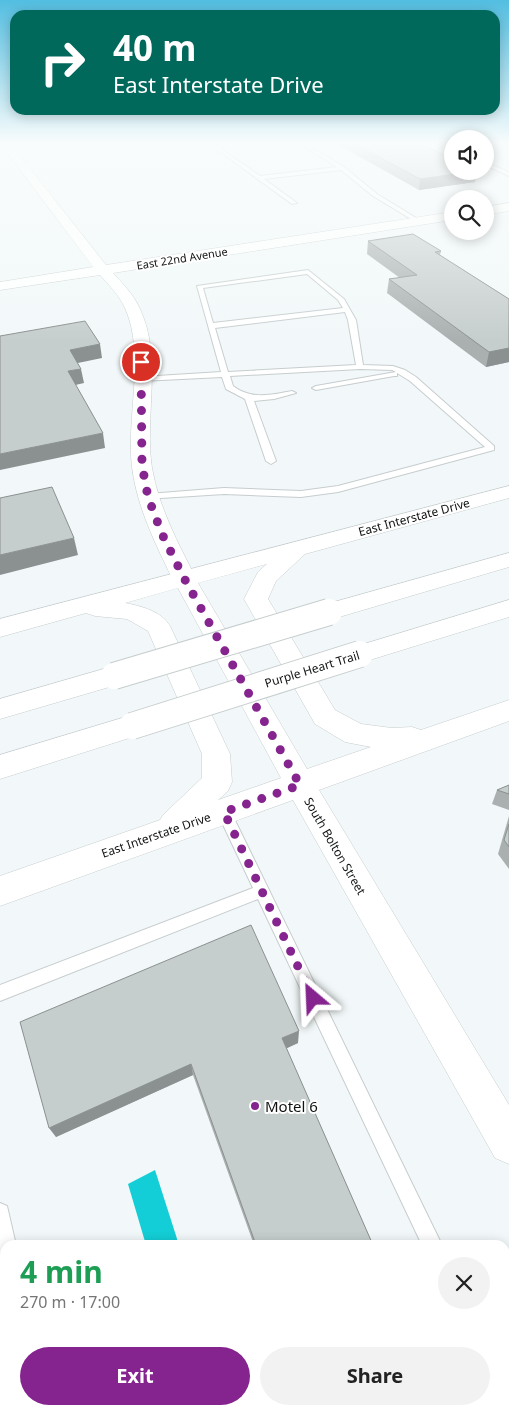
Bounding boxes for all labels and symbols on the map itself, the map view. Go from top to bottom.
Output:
street label: East 22nd Avenue [135,243,229,273]
pin [120,341,162,383]
street label: East Interstate Drive [356,494,472,540]
street label: Purple Heart Trail [262,646,362,692]
street label: South Bolton Street [300,794,370,898]
street label: East Interstate Drive [99,808,213,862]
position arrow [286,971,338,1023]
place label: Motel 6 [265,1096,318,1116]
marker: Motel 6 [249,1100,261,1112]

